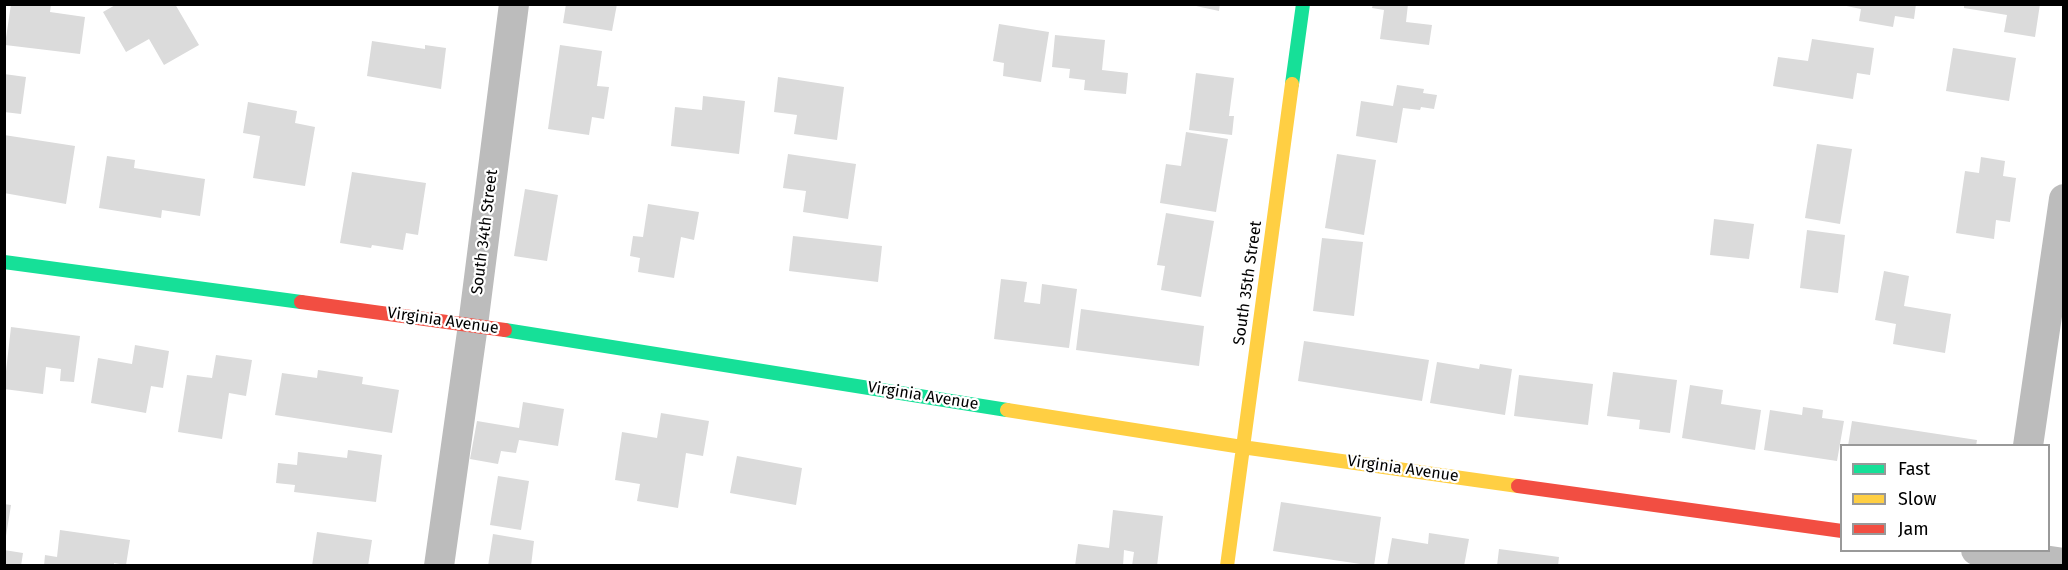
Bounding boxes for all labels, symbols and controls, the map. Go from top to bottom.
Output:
street label: South 34th Street [468,168,502,296]
street label: South 35th Street [1230,220,1266,346]
street label: Virginia Avenue [386,304,500,338]
street label: Virginia Avenue [866,378,980,414]
legend [1840,444,2050,552]
street label: Virginia Avenue [1346,452,1460,486]
text: Fast [1898,458,1930,480]
text: Slow [1898,488,1936,510]
text: Jam [1898,518,1929,540]

